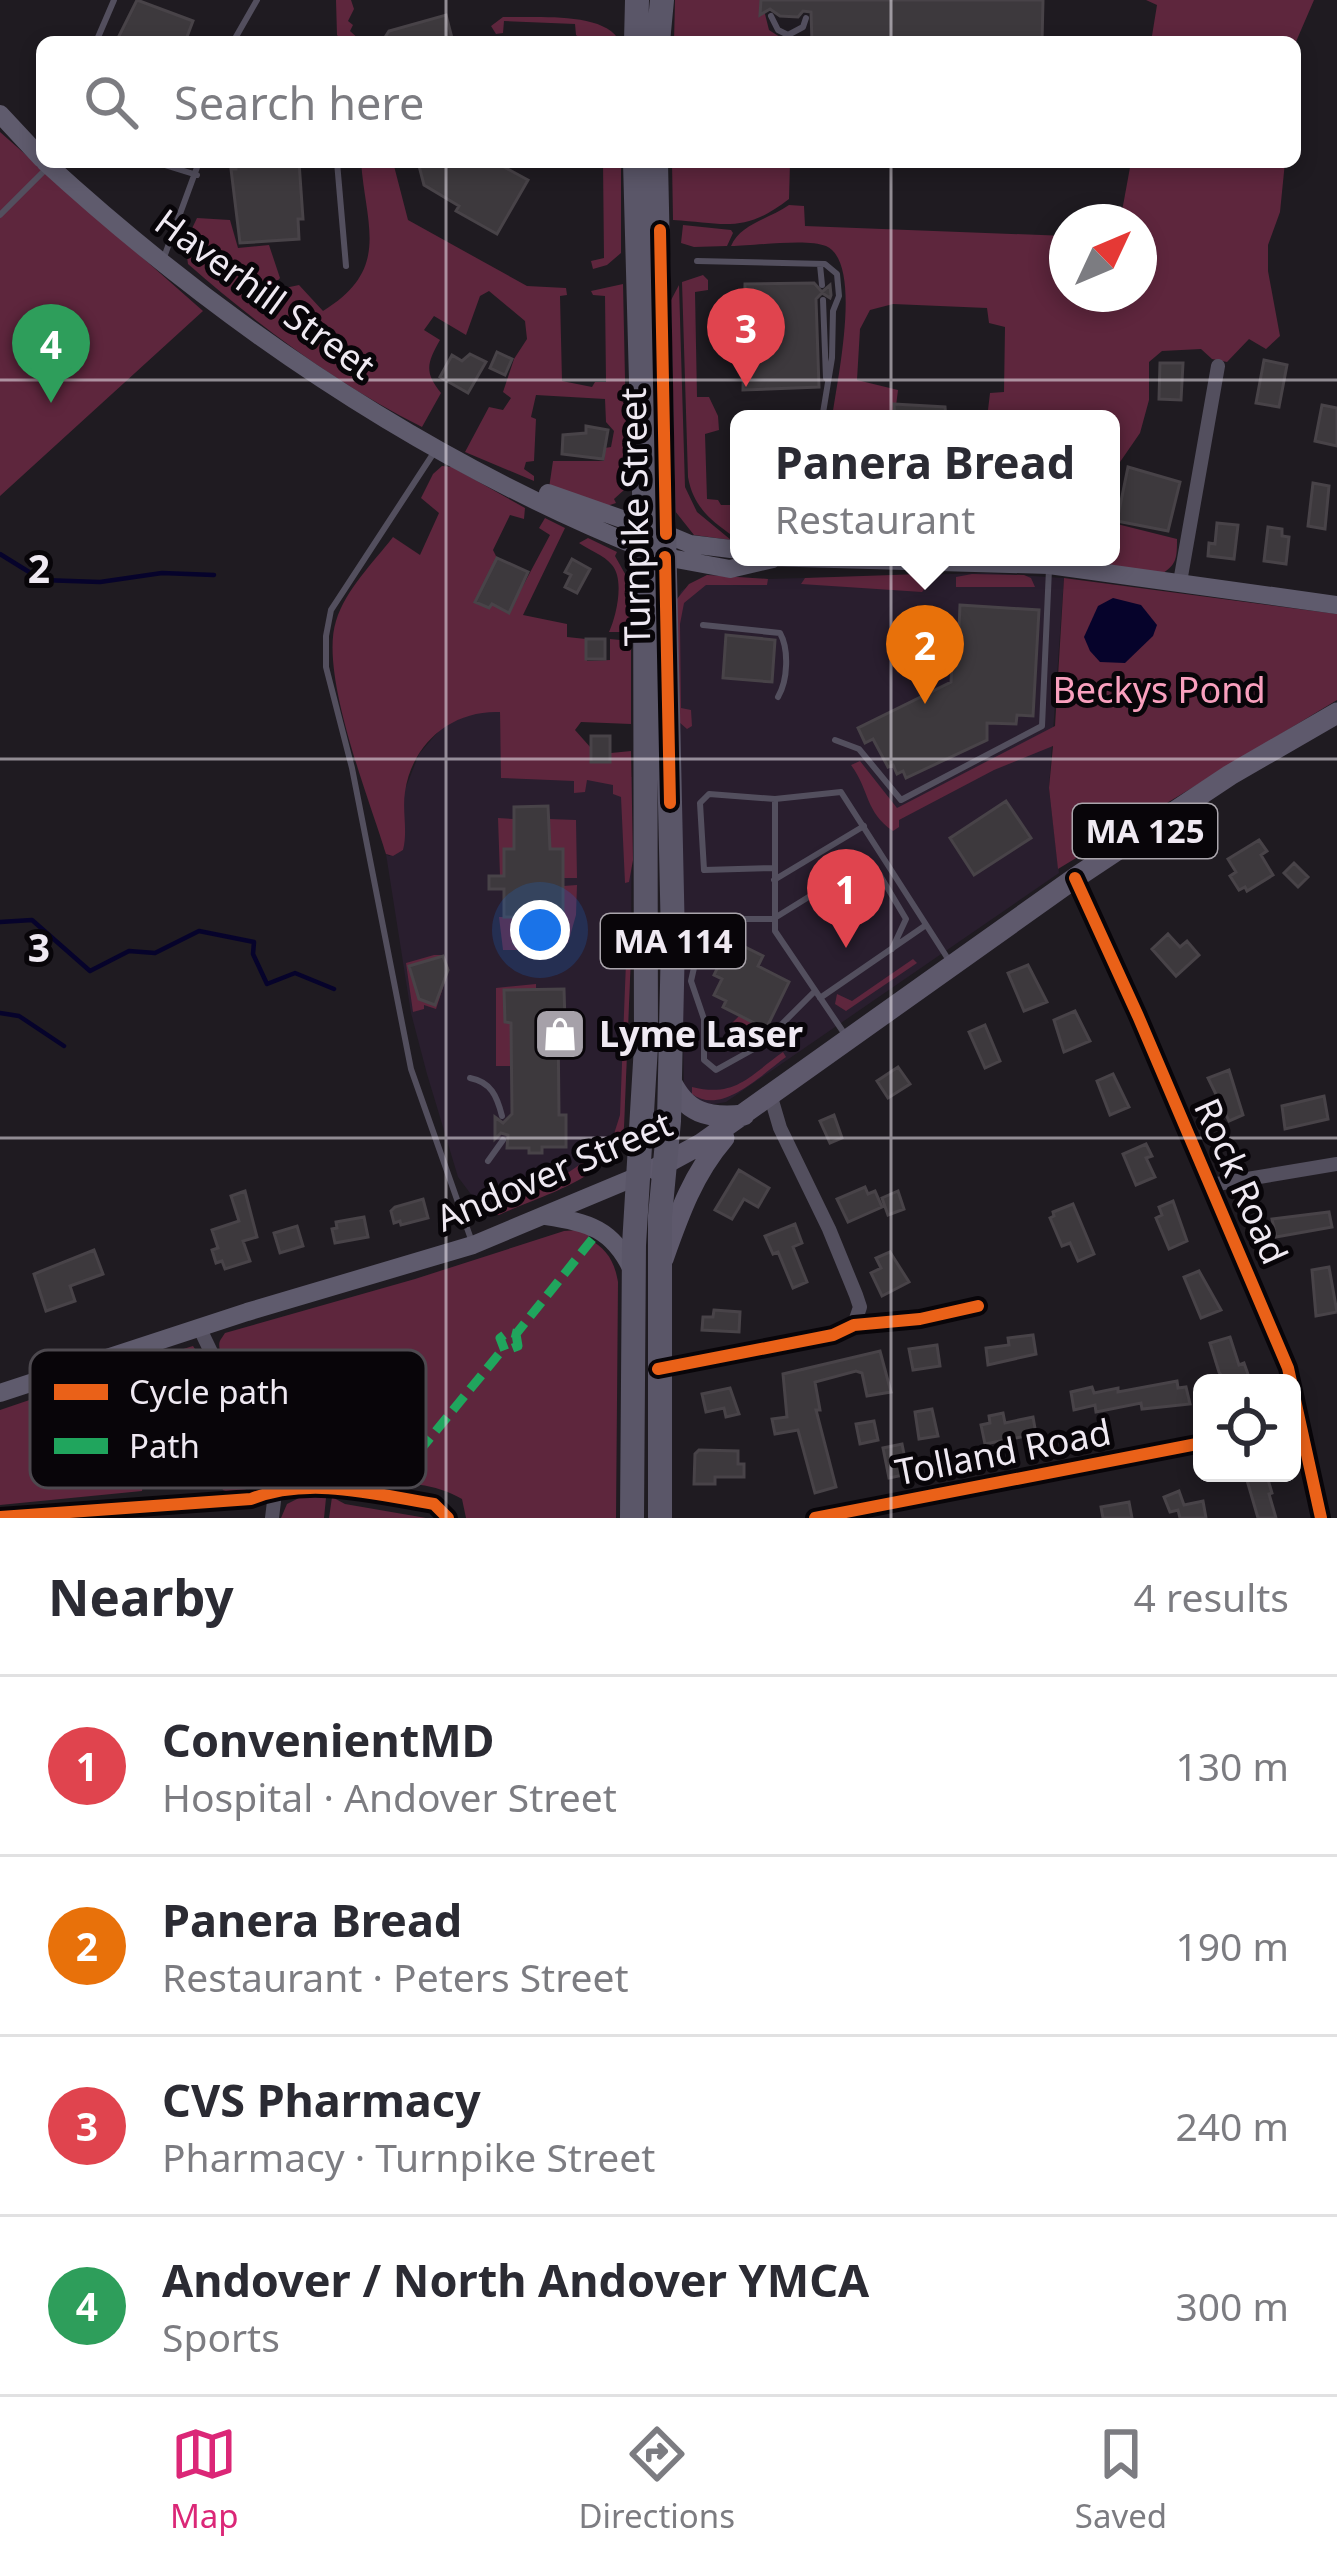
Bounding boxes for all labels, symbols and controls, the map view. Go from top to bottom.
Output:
search box [36,36,1301,168]
icon: search [78,69,144,135]
text: Search here [174,72,424,133]
street label: Haverhill Street [146,197,385,390]
north arrow [1049,204,1157,312]
pin: 3 [707,288,785,387]
pin: 4 [12,304,90,403]
street label: Turnpike Street [608,387,661,647]
popup [730,410,1120,566]
text: Panera Bread [775,431,1075,492]
text: Restaurant [775,492,975,545]
text: 2 [28,541,50,594]
pin: 2 [886,605,964,704]
park label: Beckys Pond [1052,665,1266,714]
road number: MA 125 [1073,804,1217,858]
pin: 1 [807,849,885,948]
your location [510,900,570,960]
road number: MA 114 [601,914,745,968]
text: 3 [28,920,50,973]
shop icon: Lyme Laser [532,1006,588,1062]
place label: Lyme Laser [599,1009,803,1058]
street label: Rock Road [1183,1090,1300,1271]
street label: Andover Street [428,1099,679,1242]
legend [30,1350,426,1488]
text: Cycle path [129,1369,289,1414]
map controls [1193,1374,1301,1482]
button: locate [1193,1374,1301,1482]
street label: Tolland Road [891,1407,1115,1496]
text: Path [129,1423,200,1468]
text: Nearby [48,1561,234,1631]
text: 4 results [1134,1570,1289,1623]
text: ConvenientMD [162,1709,495,1770]
text: 1 [76,1739,98,1792]
text: 130 m [1175,1739,1289,1792]
text: Hospital · Andover Street [162,1770,617,1823]
text: Panera Bread [162,1889,462,1950]
text: 2 [76,1919,98,1972]
text: 190 m [1175,1919,1289,1972]
text: Restaurant · Peters Street [162,1950,629,2003]
text: CVS Pharmacy [162,2069,481,2130]
text: 3 [76,2099,98,2152]
text: 240 m [1175,2099,1289,2152]
text: Pharmacy · Turnpike Street [162,2130,655,2183]
text: Andover / North Andover YMCA [162,2249,869,2310]
text: 4 [76,2279,98,2332]
text: 300 m [1175,2279,1289,2332]
text: Sports [162,2310,280,2363]
tab: Map [170,2421,239,2538]
tab: Directions [578,2421,735,2538]
tab: Saved [1075,2421,1167,2538]

